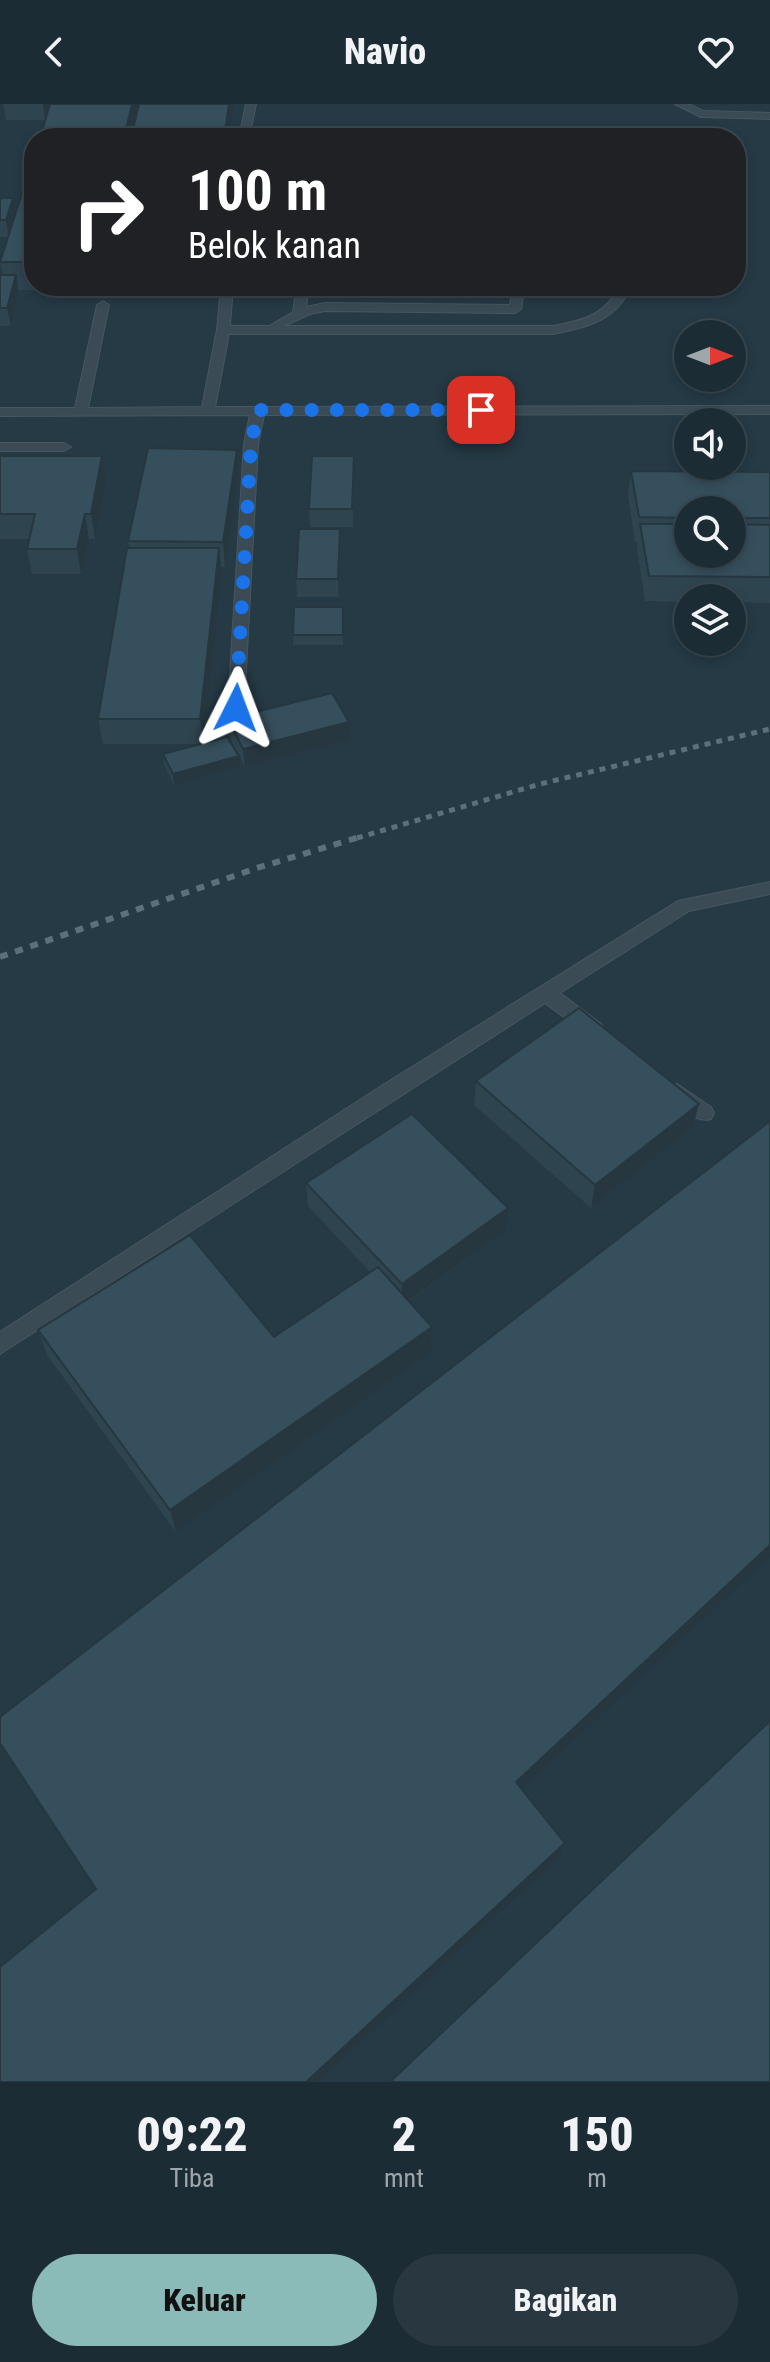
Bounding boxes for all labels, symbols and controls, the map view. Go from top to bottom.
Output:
icon: back [32,30,76,74]
icon: heart [694,30,738,74]
text: Navio [344,31,426,73]
text: 100 m [188,158,327,224]
icon: right [56,160,160,264]
text: Belok kanan [188,225,361,267]
north arrow [674,320,746,392]
map controls [674,320,746,656]
pin [447,376,515,444]
icon: arrive [459,388,503,432]
button: sound [674,408,746,480]
button: search [674,496,746,568]
button: layers [674,584,746,656]
position arrow [194,666,278,750]
text: 09:22 [136,2106,248,2163]
text: 2 [392,2106,416,2163]
text: 150 [560,2106,634,2163]
text: Tiba [170,2163,214,2193]
text: mnt [384,2163,424,2193]
text: m [587,2163,607,2193]
button: Keluar [32,2254,377,2346]
button: Bagikan [393,2254,738,2346]

